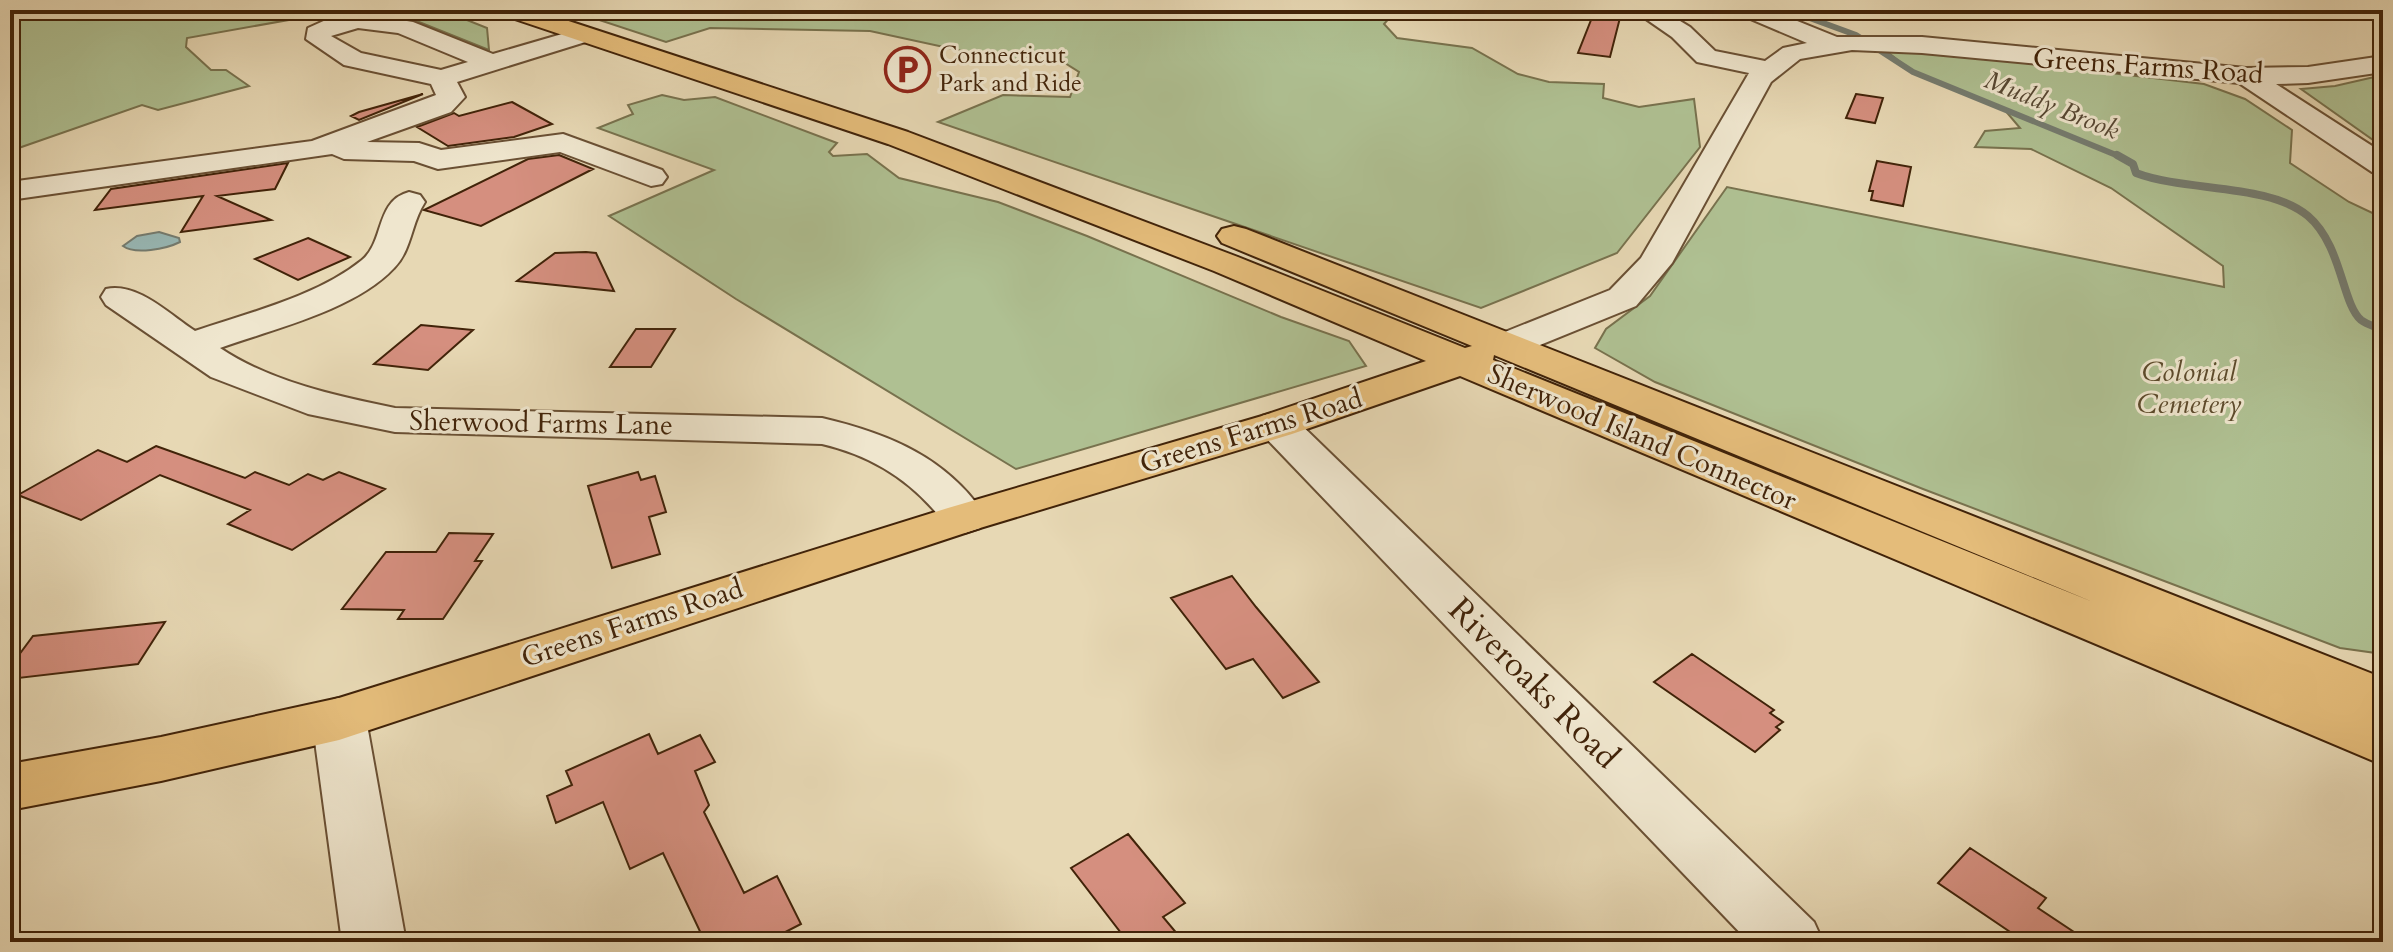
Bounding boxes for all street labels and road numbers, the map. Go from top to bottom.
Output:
street label: Greens Farms Road [2031,39,2265,93]
street label: Sherwood Island Connector [1482,355,1803,520]
street label: Greens Farms Road [1135,379,1367,483]
street label: Sherwood Farms Lane [409,402,673,444]
street label: Greens Farms Road [516,569,748,677]
street label: Riveroaks Road [1438,587,1630,779]

